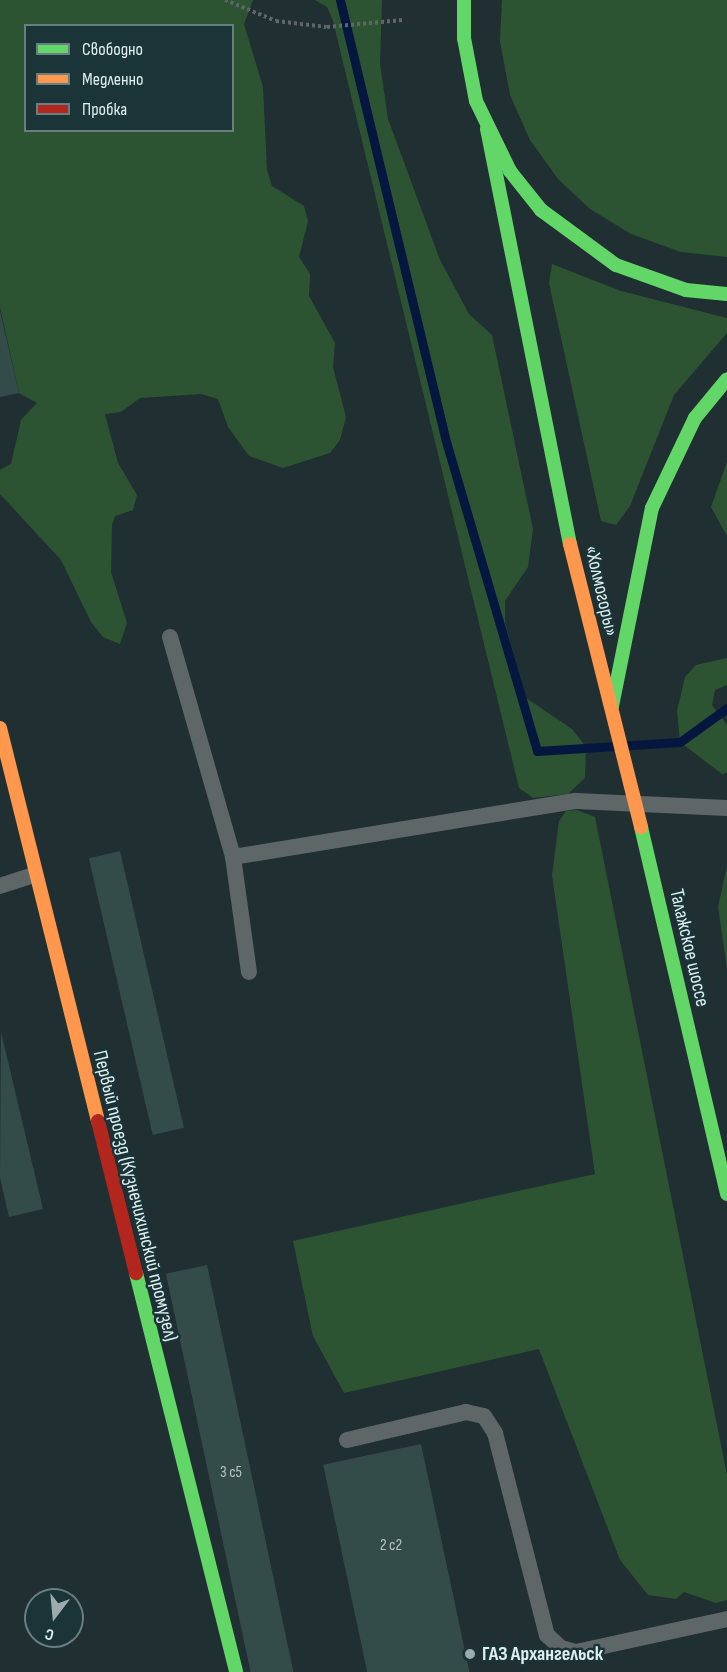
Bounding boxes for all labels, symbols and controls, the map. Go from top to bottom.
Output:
legend [24,24,234,132]
text: Свободно [82,39,143,60]
text: Медленно [82,69,144,90]
text: Пробка [82,99,127,120]
street label: «Холмогоры» [579,543,623,639]
street label: Талажское шоссе [664,887,714,1009]
street label: Первый проезд (Кузнечихинский промузел) [87,1048,183,1344]
house number: 3 с5 [220,1463,242,1483]
house number: 2 с2 [380,1536,402,1556]
north arrow [24,1588,84,1648]
text: С [43,1624,56,1644]
place label: ГАЗ Архангельск [482,1642,603,1666]
marker: ГАЗ Архангельск [463,1647,477,1661]

